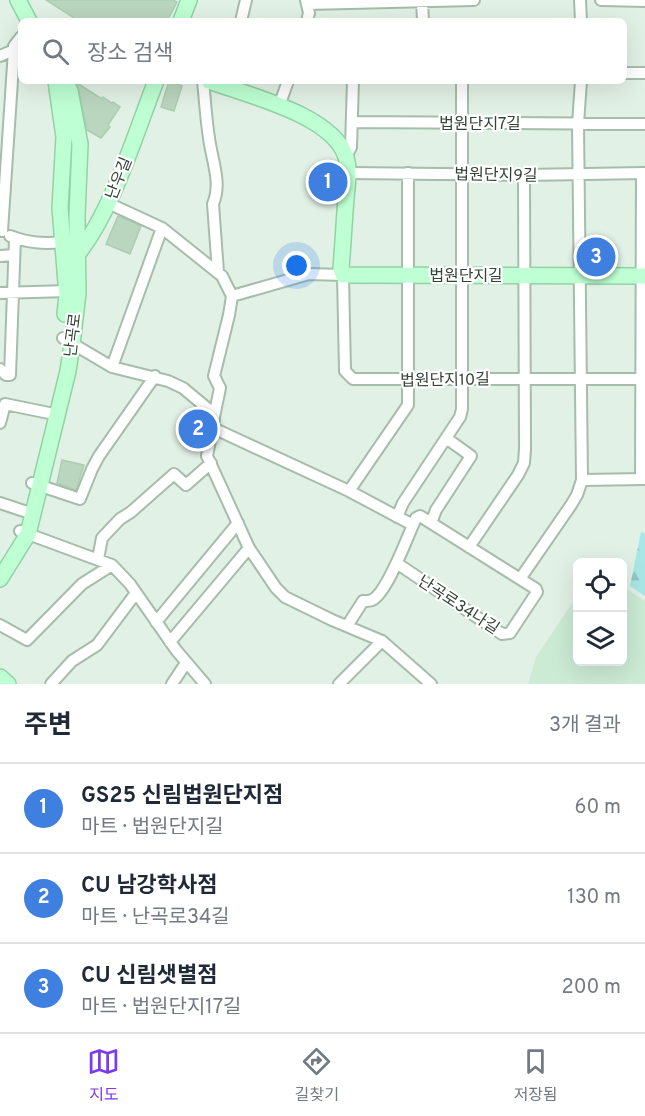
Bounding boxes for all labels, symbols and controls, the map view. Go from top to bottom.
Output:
search box [18,18,627,84]
icon: search [39,35,72,68]
text: 장소 검색 [87,41,173,68]
street label: 법원단지7길 [439,115,521,135]
street label: 난우길 [102,155,137,203]
pin: 1 [308,160,348,204]
street label: 법원단지9길 [454,165,538,187]
pin: 3 [576,234,616,280]
your location [282,251,311,280]
street label: 법원단지길 [429,267,503,287]
street label: 난곡로 [61,312,87,358]
street label: 법원단지10길 [400,370,490,392]
pin: 2 [178,406,218,452]
map controls [573,558,627,666]
button: locate [573,558,627,612]
street label: 난곡로34나길 [413,572,502,639]
button: layers [573,612,627,666]
text: 주변 [24,710,72,743]
text: 3개 결과 [549,713,621,739]
text: GS25 신림법원단지점 [81,783,283,810]
text: 1 [40,795,48,821]
text: 60 m [575,795,621,821]
text: 마트 · 법원단지길 [81,815,224,841]
text: CU 남강학사점 [81,873,217,900]
text: 2 [37,885,50,911]
text: 130 m [567,885,621,911]
text: 마트 · 난곡로34길 [81,905,230,931]
text: CU 신림샛별점 [81,963,217,990]
text: 3 [38,975,50,1001]
text: 200 m [562,975,621,1001]
text: 마트 · 법원단지17길 [81,995,242,1021]
tab: 지도 [87,1045,120,1106]
tab: 길찾기 [295,1045,339,1106]
tab: 저장됨 [514,1045,558,1106]

